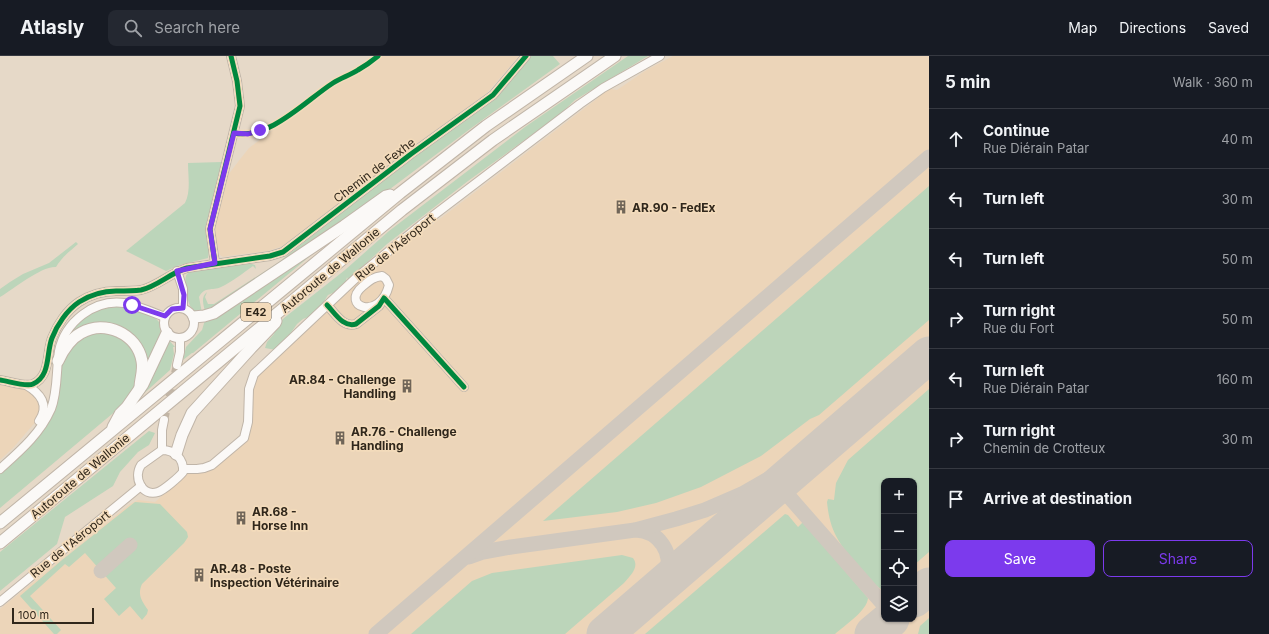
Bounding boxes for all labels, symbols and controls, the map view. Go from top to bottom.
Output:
search box [108,10,388,46]
text: Atlasly [20,16,84,39]
icon: search [122,17,144,39]
text: Search here [154,18,240,37]
text: Map [1068,19,1097,36]
text: Directions [1119,19,1186,36]
text: Saved [1208,19,1249,36]
text: 5 min [945,72,991,92]
text: Walk · 360 m [1173,74,1253,90]
route end [251,121,269,139]
text: Continue [983,121,1050,140]
icon: ahead [945,128,967,150]
text: 40 m [1221,131,1253,147]
street label: Chemin de Fexhe [330,134,418,206]
text: Rue Diérain Patar [983,140,1089,156]
icon: left [945,188,967,210]
text: Turn left [983,189,1044,208]
text: 30 m [1222,191,1253,207]
building icon: AR.90 - FedEx [613,199,629,215]
place label: AR.90 - FedEx [632,200,716,215]
street label: Rue de l'Aéroport [352,210,438,284]
street label: Autoroute de Wallonie [277,224,383,316]
icon: left [945,248,967,270]
text: Turn left [983,249,1044,268]
text: 50 m [1222,251,1253,267]
route start [123,296,141,314]
text: Turn right [983,301,1055,320]
road number: E42 [241,303,271,321]
icon: right [945,308,967,330]
text: 50 m [1222,311,1253,327]
text: Rue du Fort [983,320,1054,336]
text: Turn left [983,361,1044,380]
icon: left [945,368,967,390]
text: 160 m [1216,371,1253,387]
place label: AR.84 - Challenge Handling [289,372,396,401]
building icon: AR.84 - Challenge Handling [399,378,415,394]
text: Rue Diérain Patar [983,380,1089,396]
text: Turn right [983,421,1055,440]
place label: AR.76 - Challenge Handling [351,424,457,453]
icon: right [945,428,967,450]
street label: Autoroute de Wallonie [27,430,133,522]
building icon: AR.76 - Challenge Handling [332,430,348,446]
text: 30 m [1222,431,1253,447]
text: Chemin de Crotteux [983,440,1105,456]
map controls [881,478,917,622]
button: + [881,478,917,514]
icon: arrive [945,488,967,510]
text: Arrive at destination [983,489,1132,508]
place label: AR.68 - Horse Inn [252,504,308,533]
street label: Rue de l'Aéroport [27,507,113,581]
building icon: AR.68 - Horse Inn [233,510,249,526]
button: − [881,514,917,550]
button: Save [945,540,1095,577]
button: Share [1103,540,1253,577]
button: locate [881,550,917,586]
place label: AR.48 - Poste Inspection Vétérinaire [210,561,339,590]
building icon: AR.48 - Poste Inspection Vétérinaire [191,567,207,583]
button: layers [881,586,917,622]
scale bar [12,606,94,625]
text: 100 m [18,608,49,622]

